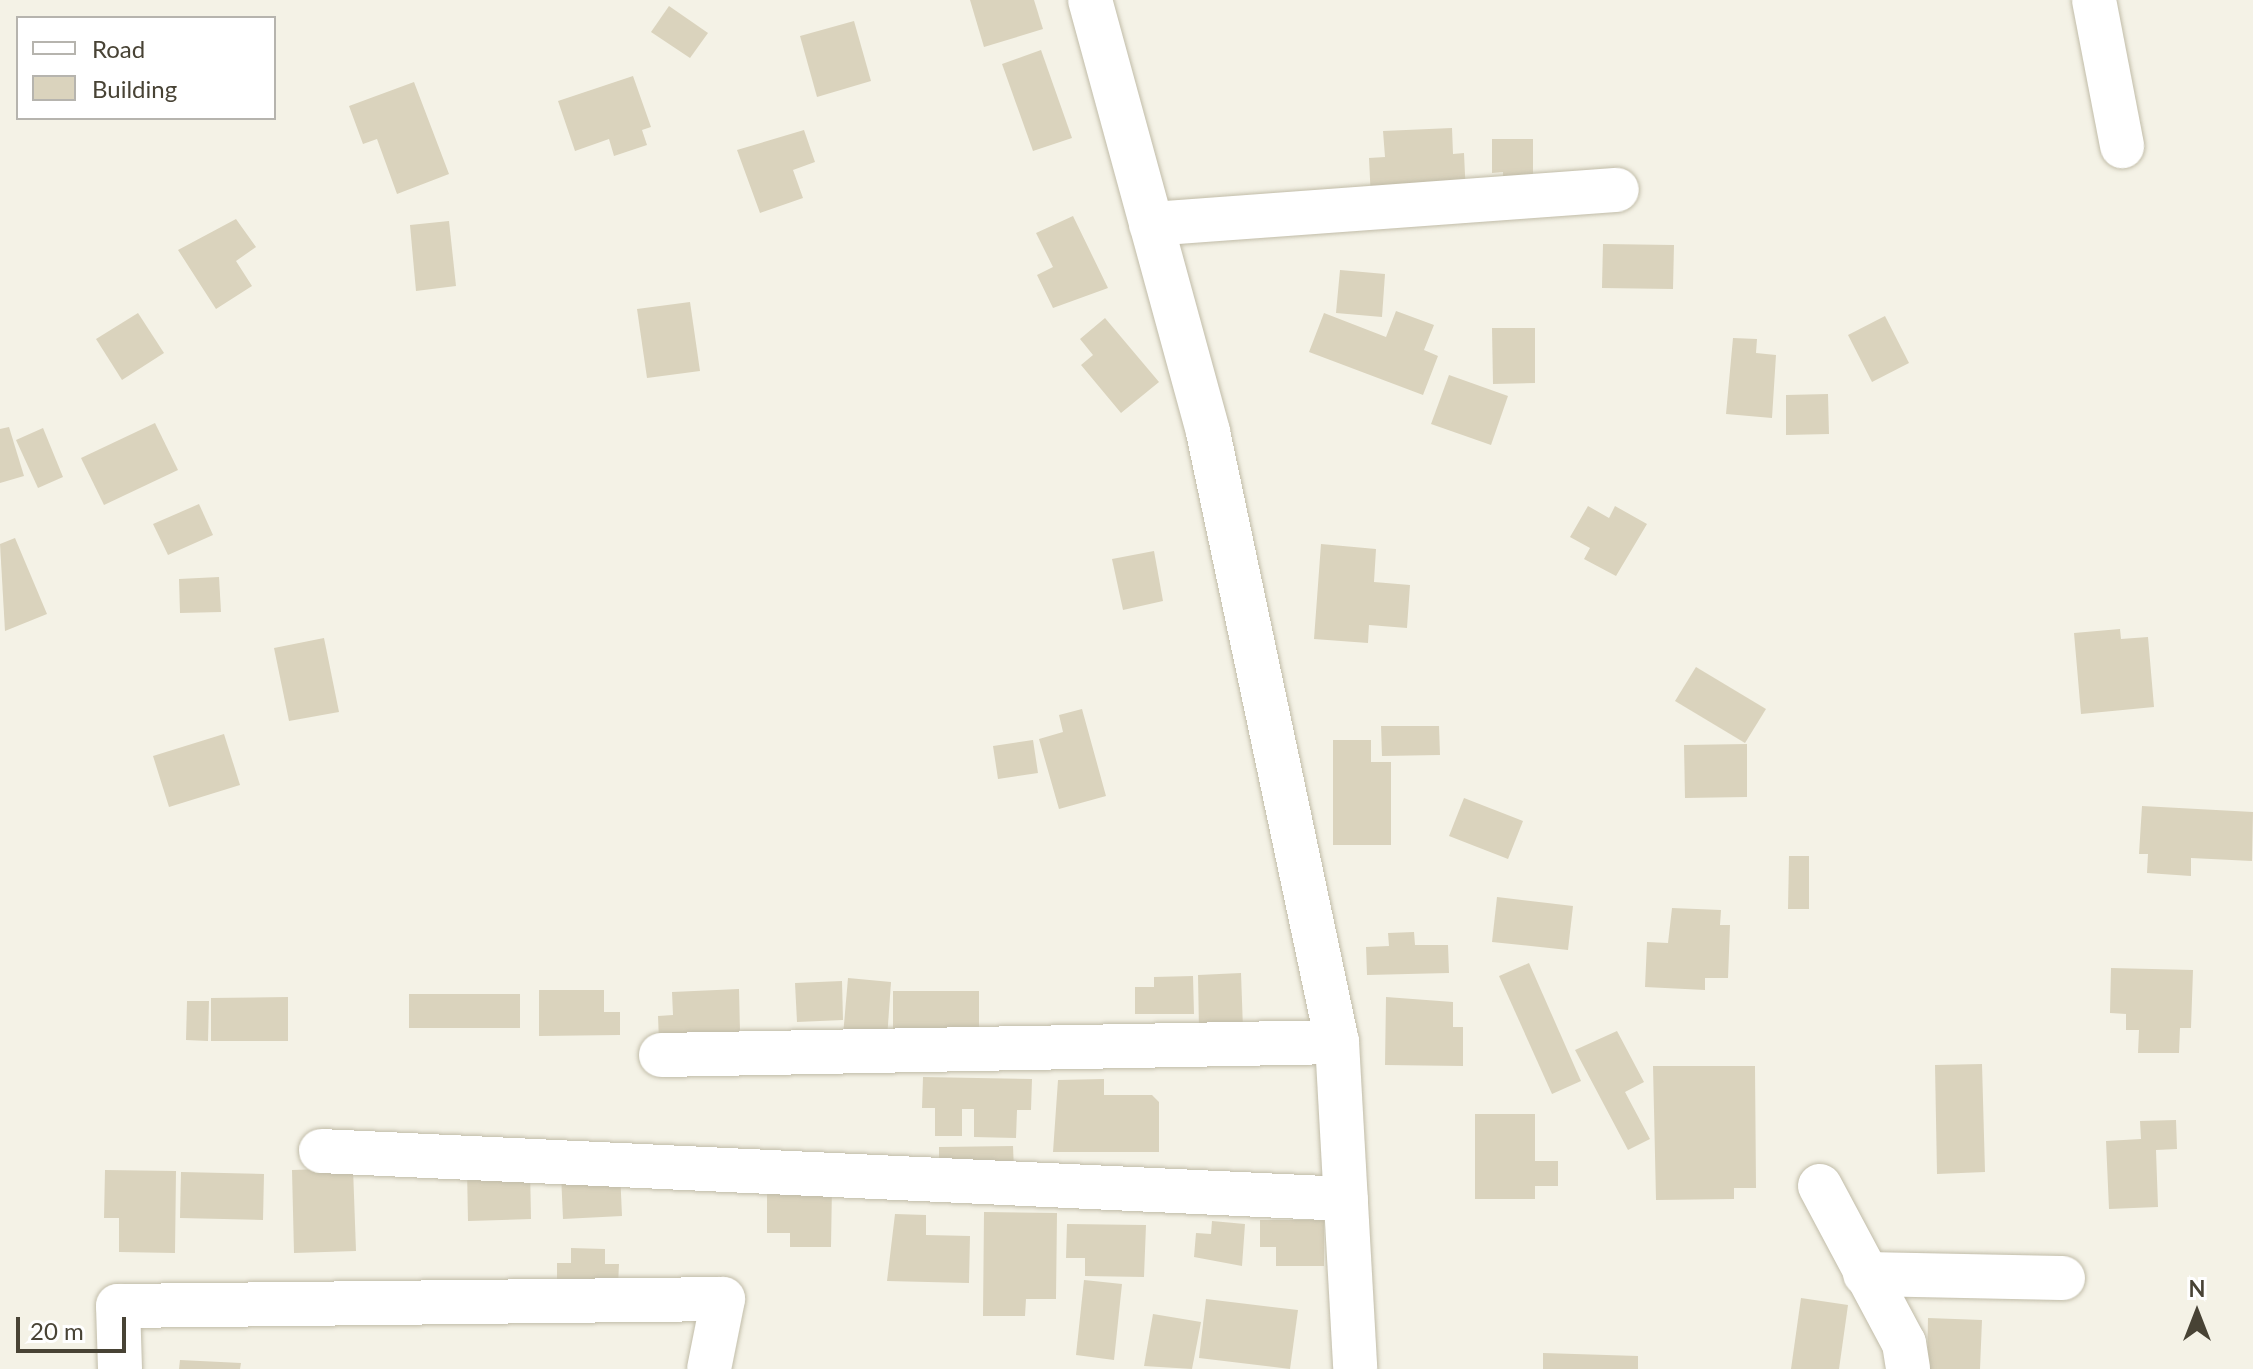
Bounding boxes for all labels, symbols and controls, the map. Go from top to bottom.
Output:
legend [16,16,276,120]
text: Road [92,34,145,63]
text: Building [92,74,177,103]
north arrow [2157,1273,2237,1353]
text: N [2189,1275,2205,1302]
scale bar [20,1301,130,1351]
text: 20 m [30,1316,84,1345]

